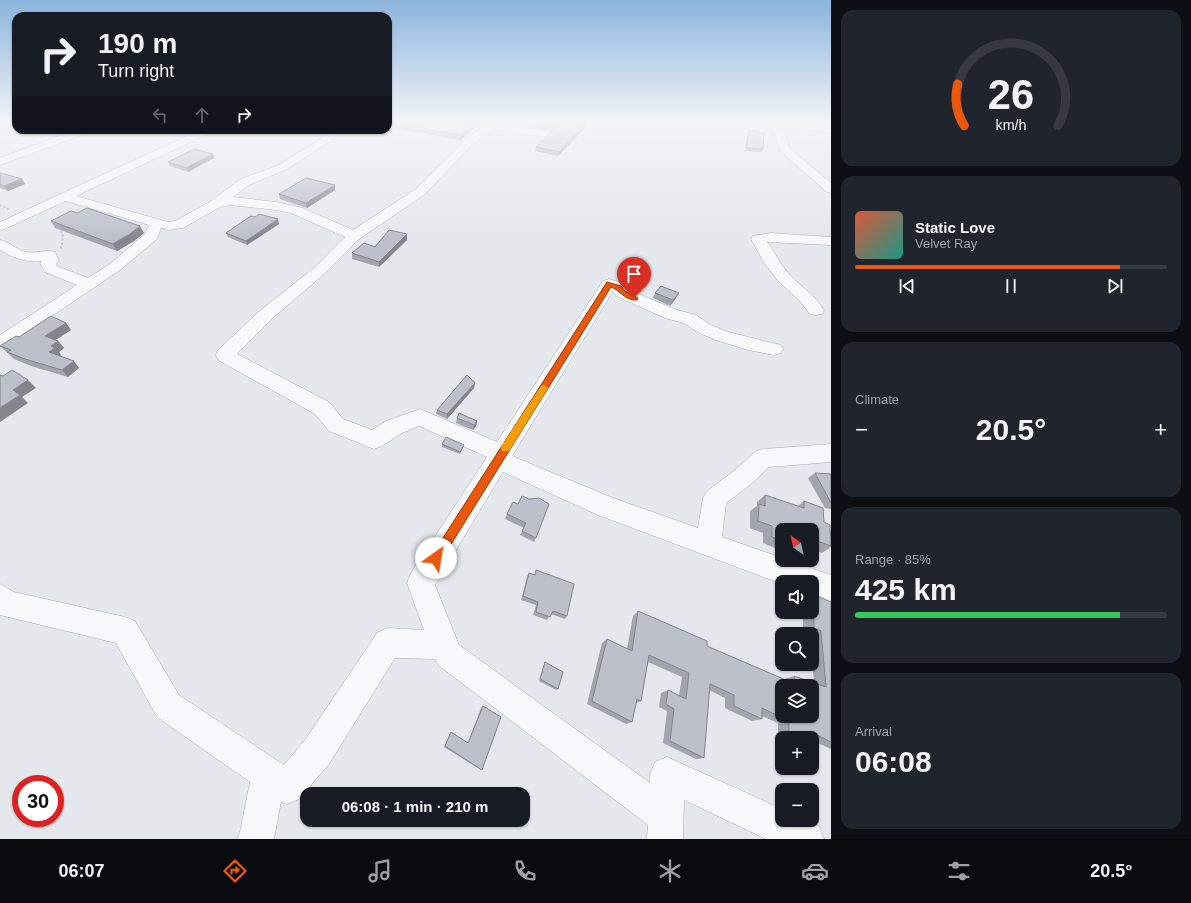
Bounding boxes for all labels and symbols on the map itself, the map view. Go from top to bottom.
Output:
pin [617,257,651,298]
north arrow [775,523,819,567]
position arrow [415,537,457,579]
speed limit sign: 30 [12,775,64,827]

